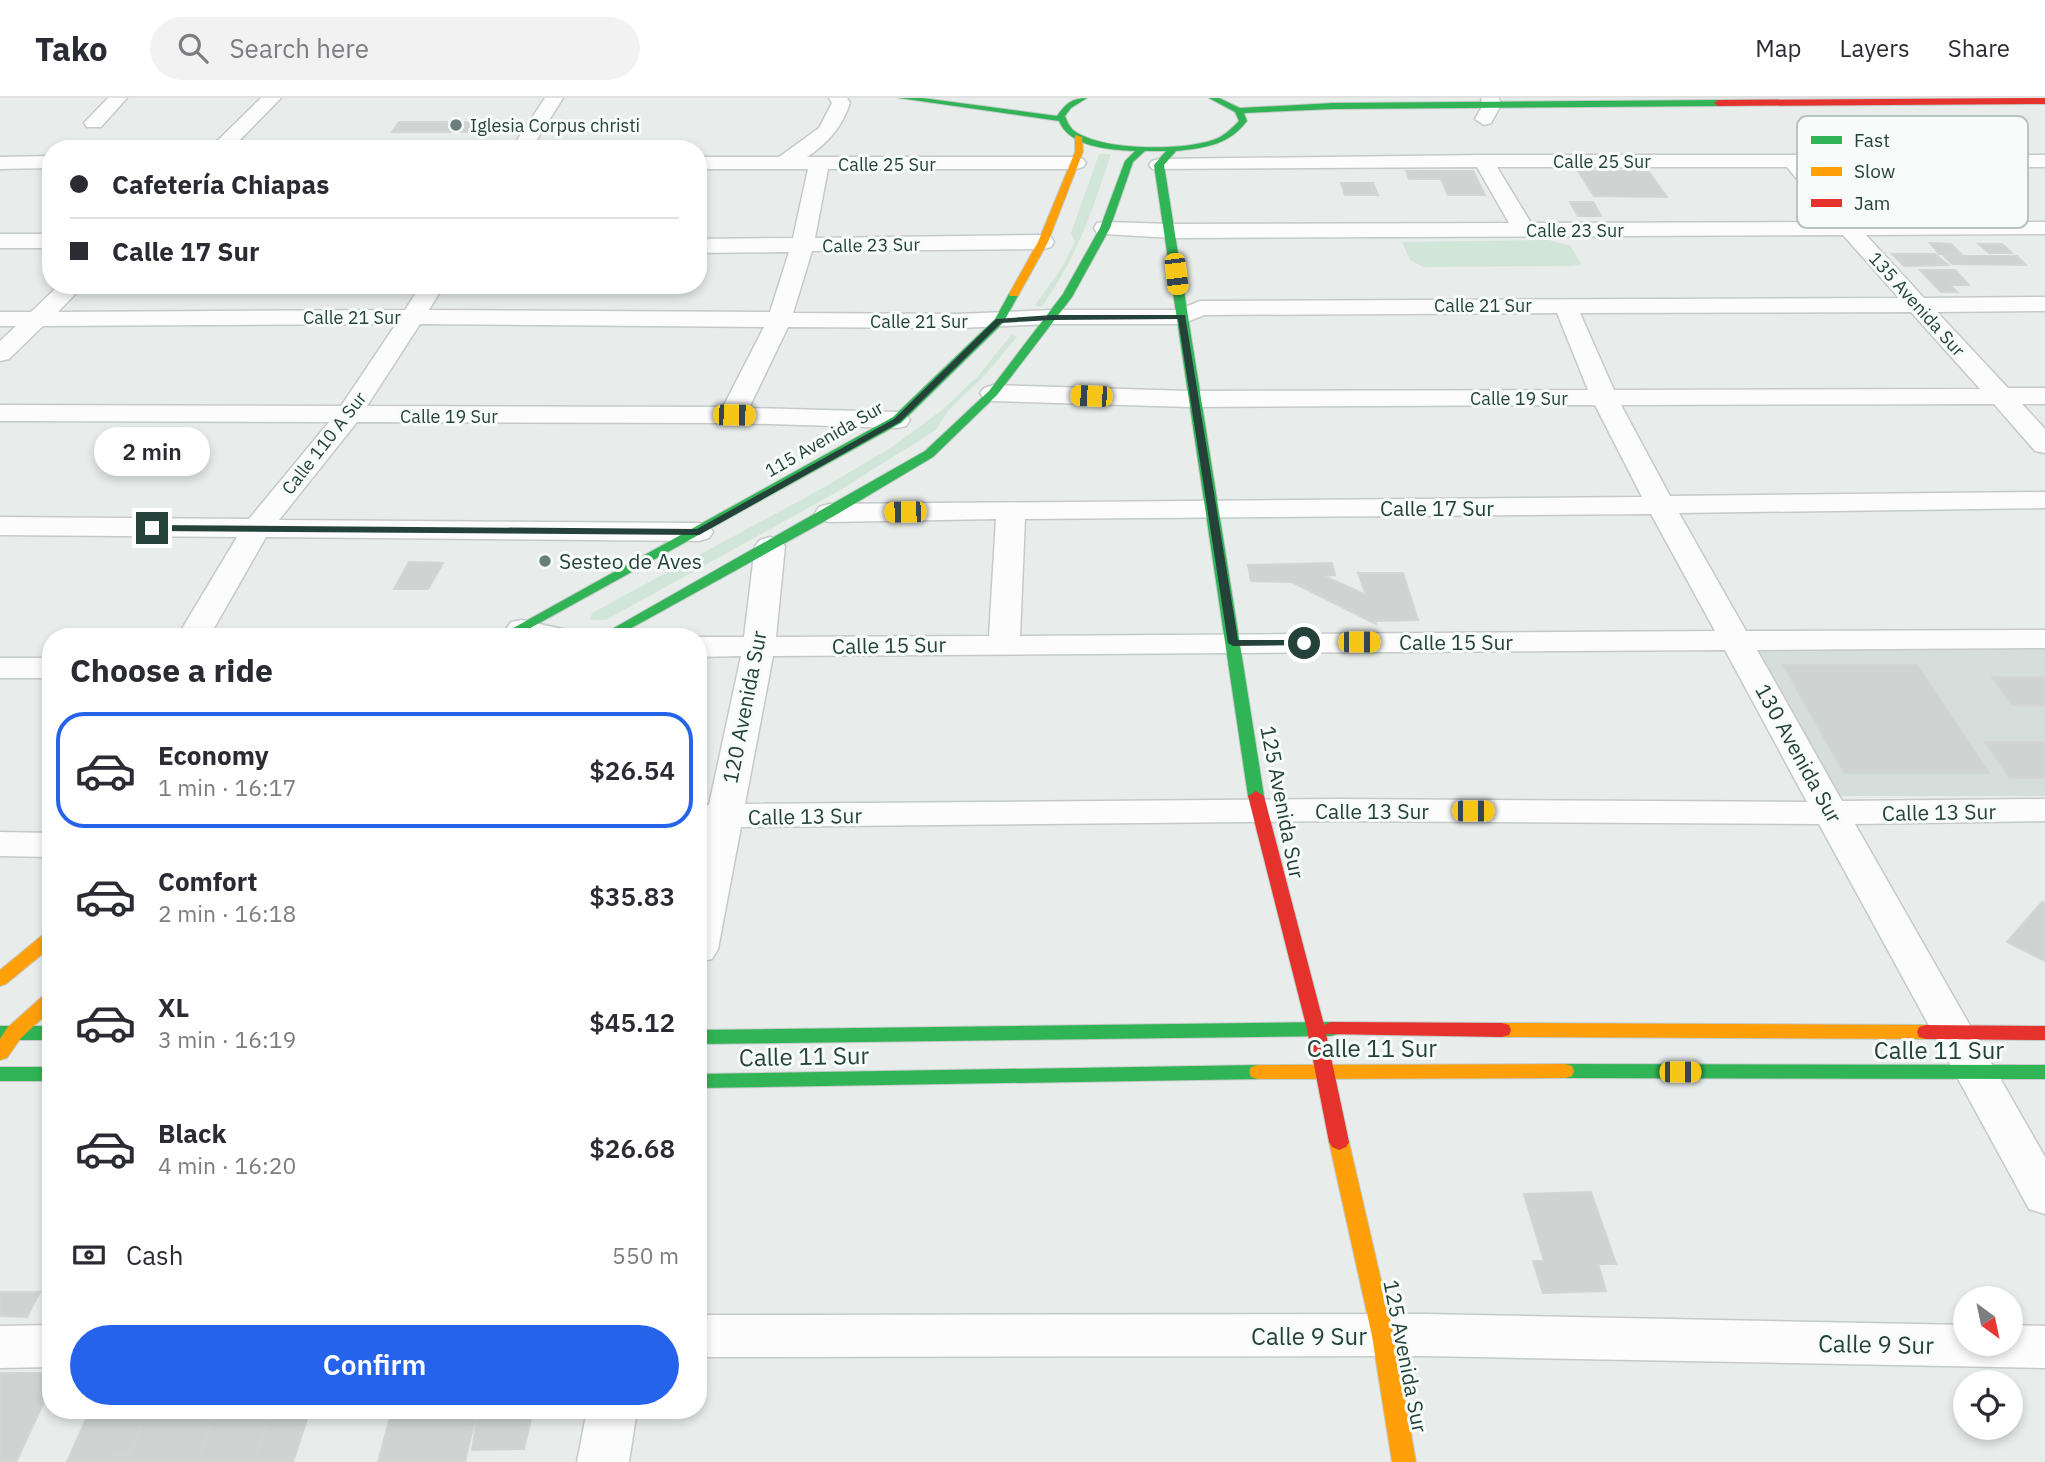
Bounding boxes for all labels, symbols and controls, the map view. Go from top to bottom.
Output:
search box [150,17,640,80]
text: Tako [35,27,108,70]
icon: search [174,29,212,67]
text: Search here [230,31,369,65]
text: Map [1755,32,1802,64]
text: Layers [1840,32,1910,64]
text: Share [1948,32,2010,64]
place label: Iglesia Corpus christi [470,114,640,137]
legend [1797,116,2028,228]
marker: Iglesia Corpus christi [448,117,464,133]
text: Fast [1854,128,1890,152]
street label: Calle 25 Sur [1553,150,1651,173]
street label: Calle 25 Sur [838,153,936,176]
text: Slow [1854,159,1895,183]
text: Cafetería Chiapas [112,167,329,201]
text: Jam [1854,191,1890,215]
street label: Calle 23 Sur [1526,219,1624,242]
street label: Calle 23 Sur [822,233,920,257]
text: Calle 17 Sur [112,234,260,268]
street label: 135 Avenida Sur [1864,247,1970,361]
car [1164,252,1189,296]
street label: Calle 21 Sur [1434,294,1532,317]
street label: Calle 21 Sur [303,306,401,329]
street label: Calle 21 Sur [870,310,968,333]
car [1070,385,1113,407]
street label: Calle 110 A Sur [277,387,372,499]
street label: Calle 19 Sur [1470,387,1568,410]
street label: 115 Avenida Sur [761,396,888,482]
car [713,404,756,426]
street label: Calle 19 Sur [400,405,498,428]
callout: 2 min [94,426,210,476]
text: 2 min [122,436,182,466]
street label: Calle 17 Sur [1380,494,1494,522]
car [884,501,927,523]
route end [136,512,168,544]
place label: Sesteo de Aves [559,547,702,575]
marker: Sesteo de Aves [537,553,553,569]
route start [1288,627,1320,659]
street label: 120 Avenida Sur [715,628,773,786]
street label: Calle 15 Sur [1399,628,1513,656]
street label: Calle 15 Sur [832,630,947,660]
car [1339,632,1381,653]
text: Choose a ride [70,649,273,691]
street label: 130 Avenida Sur [1749,678,1849,828]
street label: 125 Avenida Sur [1254,723,1312,881]
text: Economy [158,738,269,772]
icon: car [74,739,137,802]
text: $26.54 [589,753,675,787]
text: 1 min · 16:17 [158,772,296,802]
street label: Calle 13 Sur [1315,797,1429,825]
street label: Calle 13 Sur [1882,797,1997,827]
street label: Calle 13 Sur [748,801,863,831]
car [1453,801,1495,822]
text: Comfort [158,864,257,898]
icon: car [74,865,137,928]
text: $35.83 [589,879,675,913]
text: 2 min · 16:18 [158,898,296,928]
text: XL [158,990,189,1024]
icon: car [74,991,137,1054]
text: $45.12 [589,1005,675,1039]
text: 3 min · 16:19 [158,1024,296,1054]
street label: Calle 11 Sur [1307,1032,1437,1064]
street label: Calle 11 Sur [1874,1034,2004,1066]
street label: Calle 11 Sur [739,1039,870,1073]
car [1660,1062,1702,1083]
text: Black [158,1116,226,1150]
icon: car [74,1117,137,1180]
text: $26.68 [589,1131,675,1165]
text: 4 min · 16:20 [158,1150,296,1180]
icon: cash [70,1236,108,1274]
text: Cash [126,1238,183,1272]
text: 550 m [612,1240,679,1270]
street label: 125 Avenida Sur [1377,1277,1435,1435]
north arrow [1953,1286,2023,1356]
map controls [1953,1286,2023,1440]
street label: Calle 9 Sur [1251,1320,1367,1352]
button: Confirm [70,1325,679,1405]
street label: Calle 9 Sur [1818,1327,1934,1361]
button: locate [1953,1370,2023,1440]

